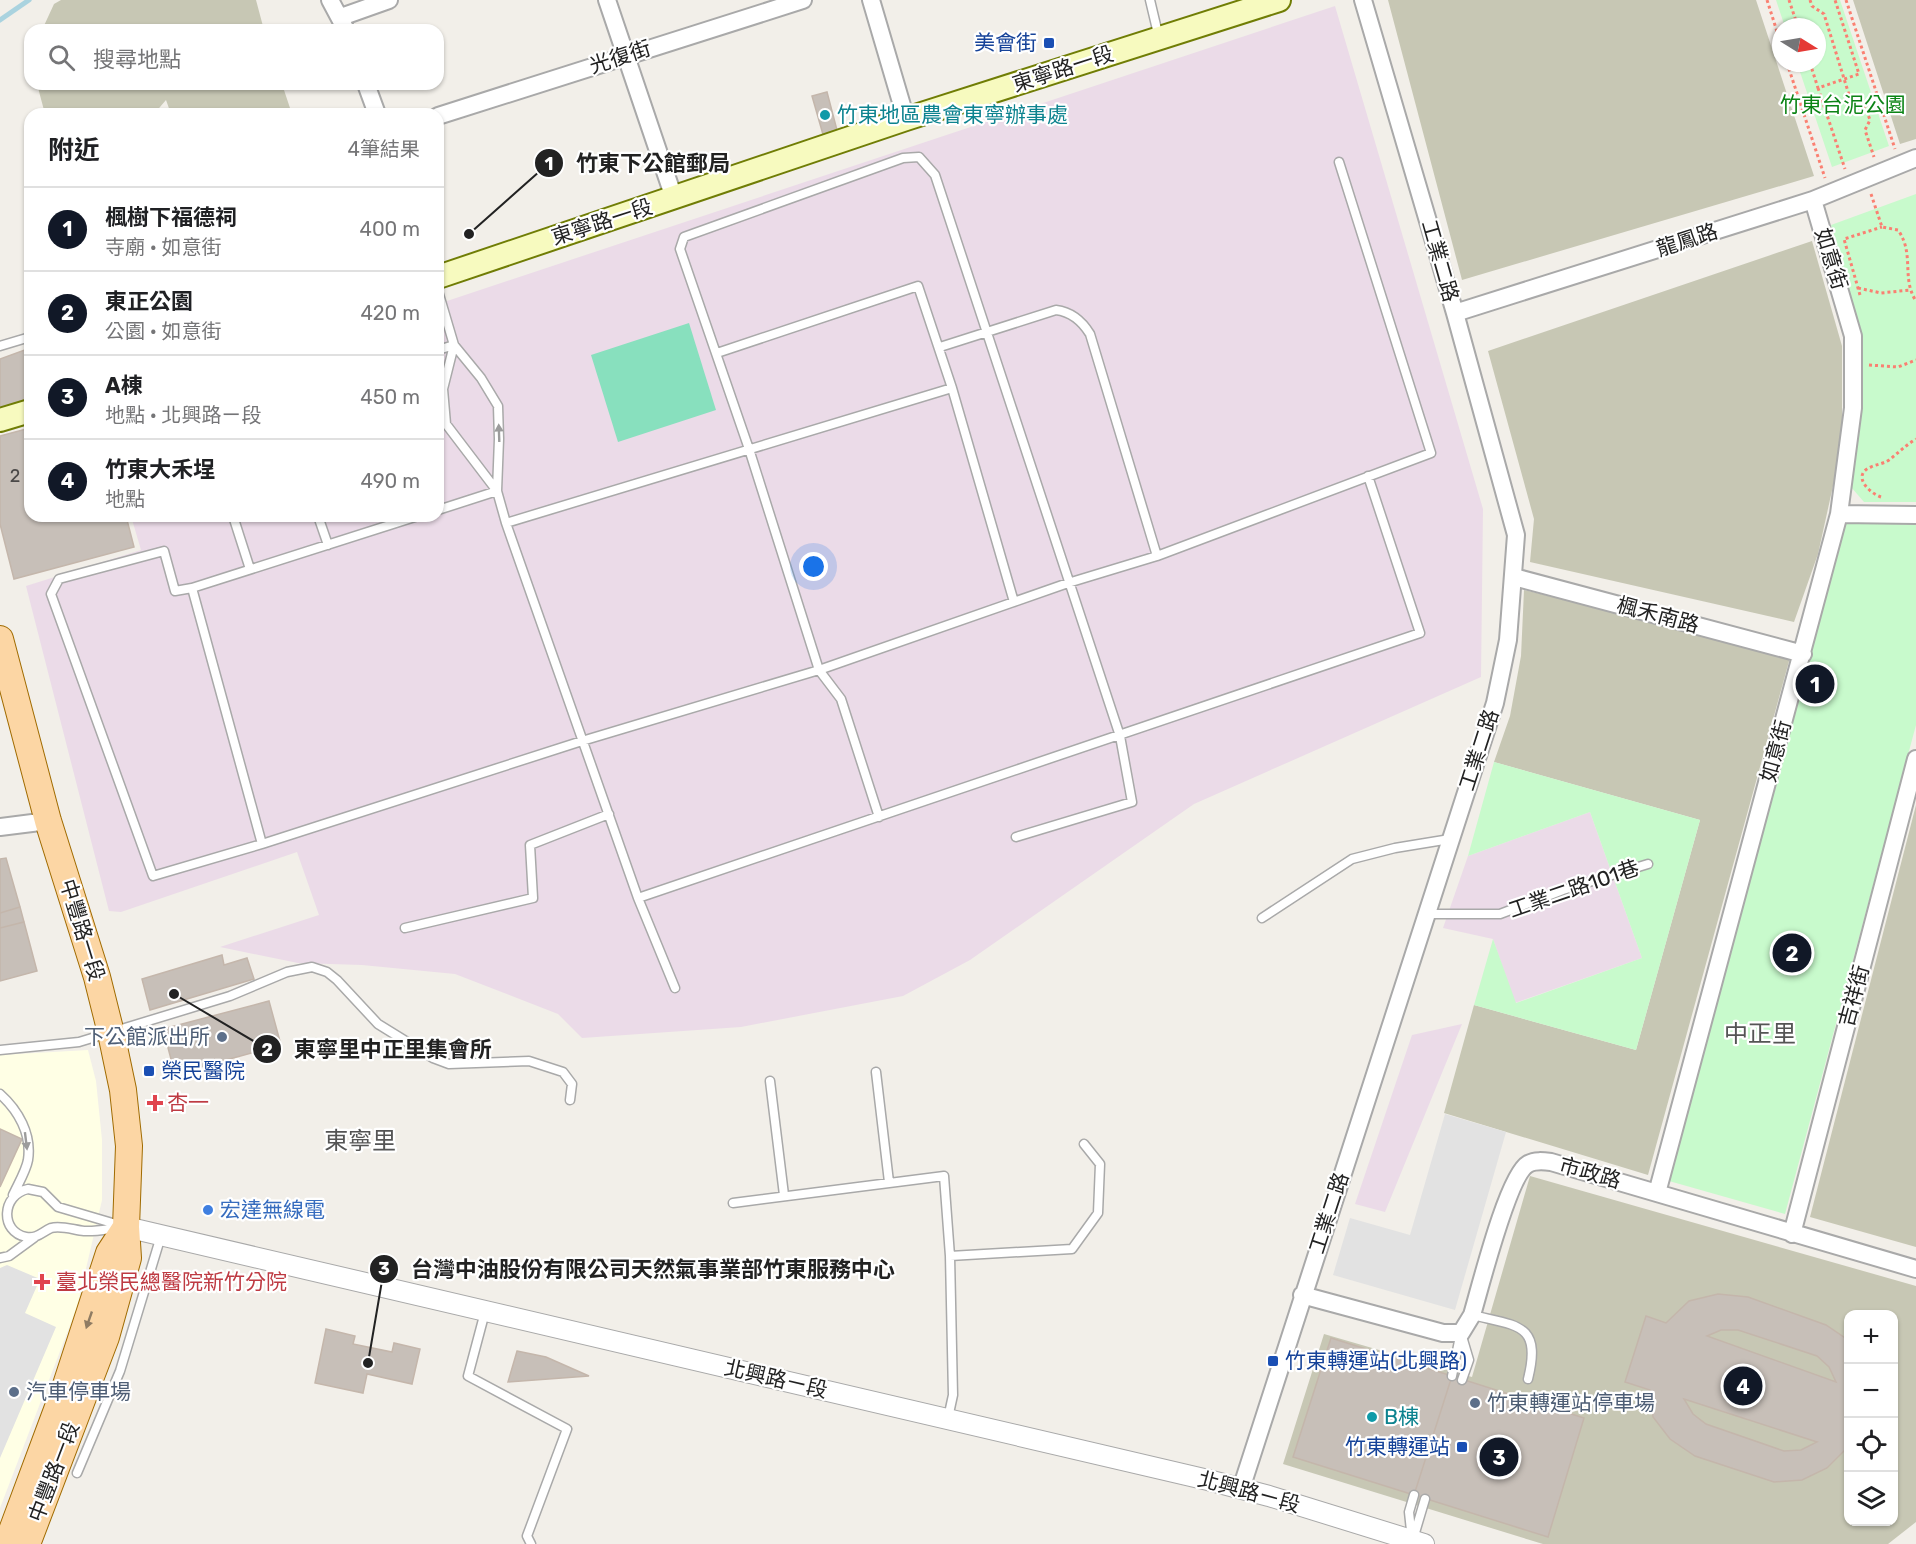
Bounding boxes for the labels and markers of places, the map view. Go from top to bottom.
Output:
place label: 美會街 [974,30,1037,55]
marker: 美會街 [1042,36,1056,50]
place label: 竹東地區農會東寧辦事處 [837,102,1068,127]
marker: 竹東地區農會東寧辦事處 [818,108,832,122]
callout: 竹東下公館郵局 [534,143,742,183]
pin: 1 [1796,662,1834,706]
pin: 2 [1772,930,1812,976]
place label: 下公館派出所 [84,1024,210,1049]
callout: 東寧里中正里集會所 [252,1029,504,1069]
marker: 下公館派出所 [215,1030,229,1044]
place label: 榮民醫院 [161,1058,245,1083]
marker: 榮民醫院 [142,1064,156,1078]
place label: 杏一 [167,1090,209,1115]
marker: 杏一 [148,1096,162,1110]
place label: 宏達無線電 [220,1197,325,1222]
marker: 宏達無線電 [201,1203,215,1217]
callout: 台灣中油股份有限公司天然氣事業部竹東服務中心 [369,1249,907,1289]
place label: 臺北榮民總醫院新竹分院 [56,1269,287,1294]
marker: 臺北榮民總醫院新竹分院 [33,1273,51,1291]
place label: 竹東轉運站(北興路) [1285,1348,1467,1373]
marker: 竹東轉運站(北興路) [1266,1354,1280,1368]
pin: 4 [1724,1364,1762,1408]
place label: 汽車停車場 [26,1379,131,1404]
marker: 汽車停車場 [7,1385,21,1399]
place label: 竹東轉運站停車場 [1487,1390,1655,1415]
marker: 竹東轉運站停車場 [1468,1396,1482,1410]
place label: B棟 [1384,1404,1419,1429]
marker: B棟 [1365,1410,1379,1424]
place label: 竹東轉運站 [1345,1434,1450,1459]
pin: 3 [1480,1434,1518,1480]
marker: 竹東轉運站 [1455,1440,1469,1454]

